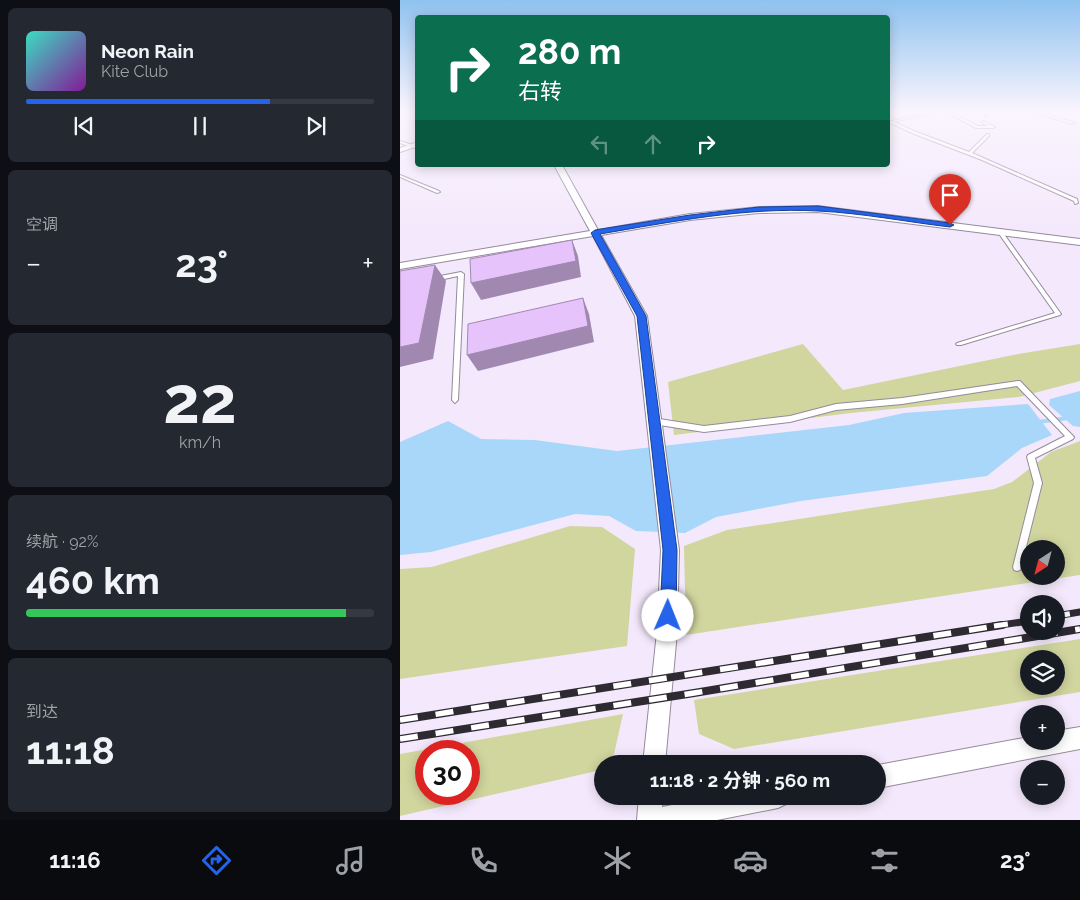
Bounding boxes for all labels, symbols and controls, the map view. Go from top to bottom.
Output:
text: 280 m [518,31,621,72]
icon: right [435,35,500,100]
text: Neon Rain [101,40,194,62]
text: Kite Club [101,62,168,81]
text: 右转 [518,78,562,104]
icon: previous [70,112,98,140]
icon: pause [186,112,214,140]
icon: next [302,112,330,140]
icon: left [586,130,614,158]
icon: ahead [639,130,667,158]
icon: right [692,130,720,158]
pin [929,174,971,225]
icon: arrive [936,181,964,209]
text: 空调 [26,215,58,234]
text: 23° [175,241,228,286]
text: − [26,247,41,280]
text: + [362,247,374,280]
text: 22 [163,362,237,438]
text: km/h [179,433,221,452]
text: 续航 · 92% [26,532,98,551]
north arrow [1020,540,1065,585]
map controls [1020,540,1065,805]
text: 460 km [26,558,160,603]
position arrow [641,589,693,641]
button: sound [1020,595,1065,640]
button: layers [1020,650,1065,695]
text: 到达 [26,702,58,721]
button: + [1020,705,1065,750]
text: 11:18 [26,728,115,773]
speed limit sign: 30 [415,740,480,805]
button: − [1020,760,1065,805]
text: 11:18 · 2 分钟 · 560 m [650,769,830,791]
icon: directions [199,843,234,878]
icon: music [333,843,368,878]
icon: phone [466,843,501,878]
icon: climate [600,843,635,878]
icon: car [733,843,768,878]
icon: filters [867,843,902,878]
text: 11:16 [49,847,101,873]
text: 23° [1000,847,1031,873]

